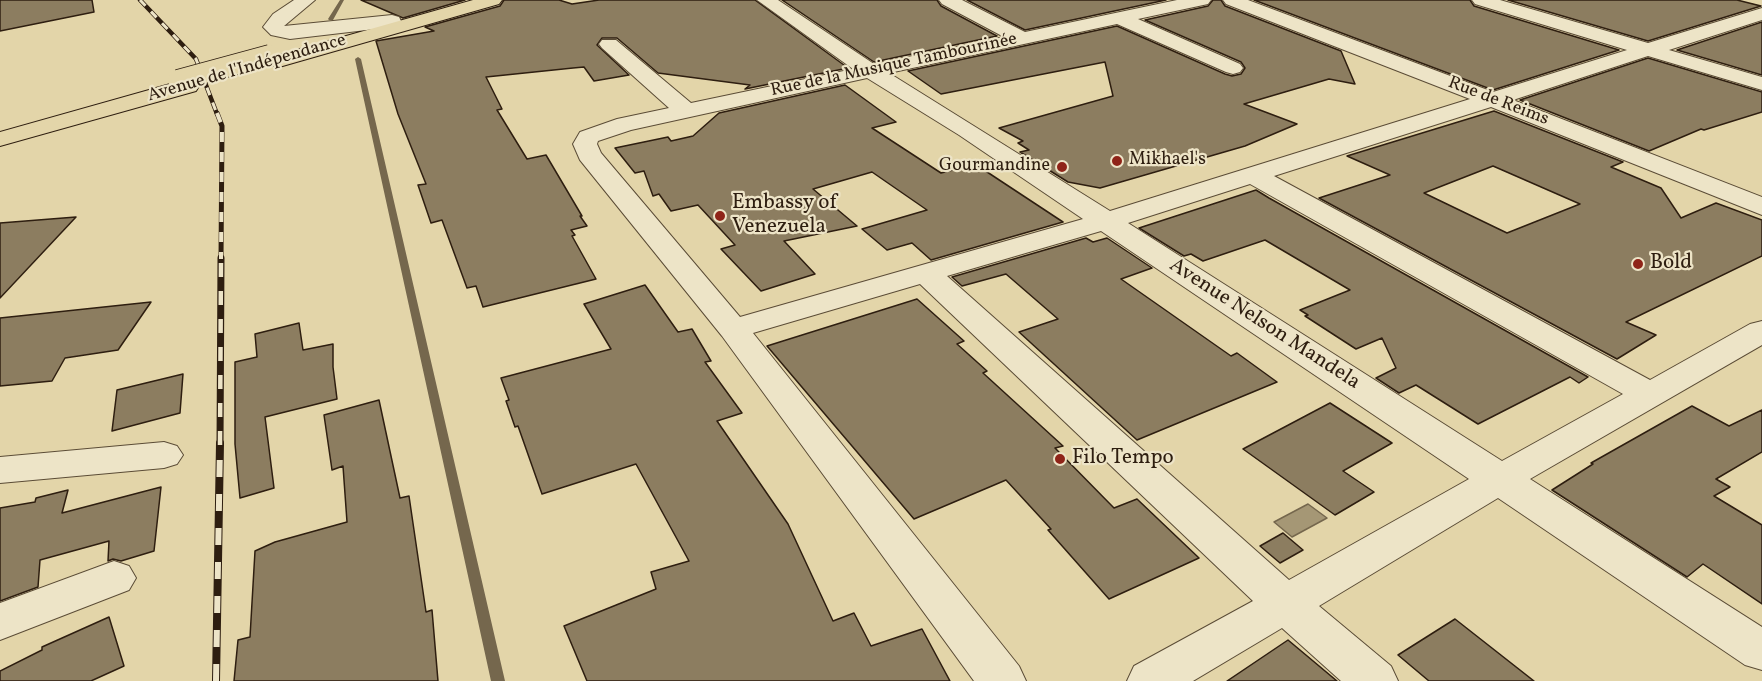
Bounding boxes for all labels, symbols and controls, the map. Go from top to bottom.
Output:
street label: Rue de la Musique Tambourinée [769,29,1019,103]
street label: Avenue de l'Indépendance [145,30,349,108]
street label: Rue de Reims [1444,73,1552,131]
place label: Mikhael's [1129,150,1206,172]
marker: Mikhael's [1110,154,1124,168]
place label: Gourmandine [939,156,1050,178]
marker: Gourmandine [1055,160,1069,174]
place label: Embassy of Venezuela [732,191,837,241]
marker: Embassy of Venezuela [713,209,727,223]
place label: Bold [1650,251,1692,277]
street label: Avenue Nelson Mandela [1164,254,1364,396]
marker: Bold [1631,257,1645,271]
place label: Filo Tempo [1072,446,1174,472]
marker: Filo Tempo [1053,452,1067,466]

